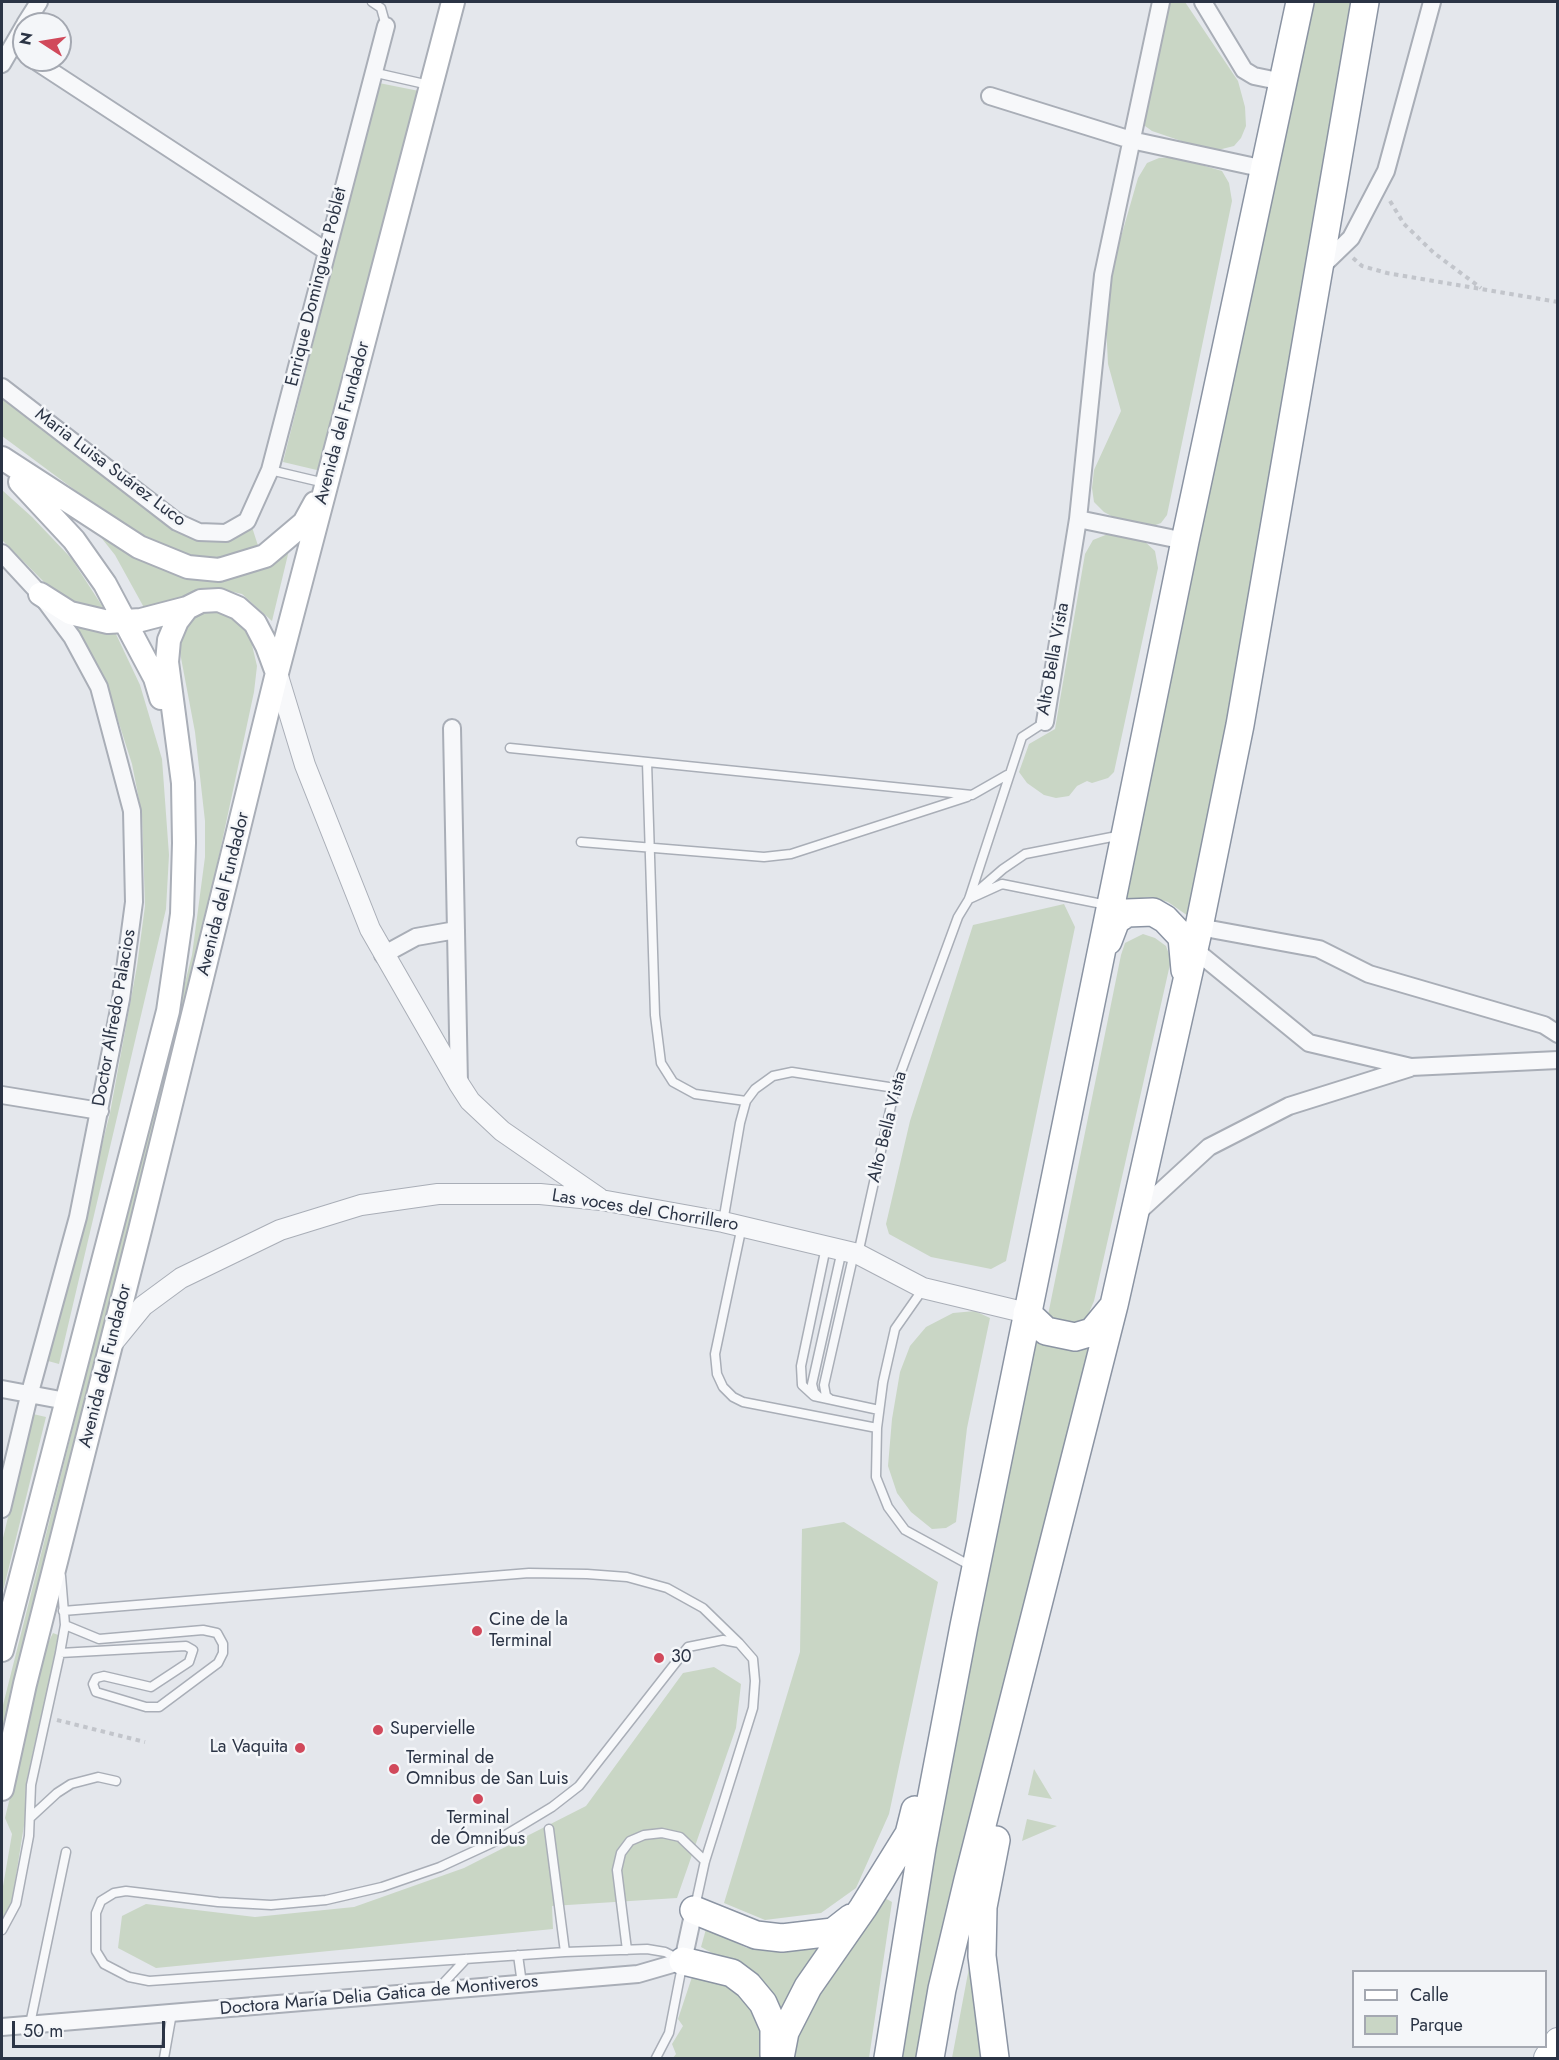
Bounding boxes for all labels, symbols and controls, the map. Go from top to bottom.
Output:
north arrow [12,12,72,72]
text: N [13,30,38,47]
street label: Enrique Dominguez Poblet [282,185,352,389]
street label: Avenida del Fundador [311,339,375,507]
street label: Maria Luisa Suárez Luco [30,404,190,532]
street label: Alto Bella Vista [1033,601,1075,717]
street label: Avenida del Fundador [193,810,255,978]
street label: Doctor Alfredo Palacios [89,928,141,1108]
street label: Alto Bella Vista [864,1069,912,1185]
street label: Las voces del Chorrillero [550,1186,740,1236]
street label: Avenida del Fundador [75,1282,137,1450]
place label: Cine de la Terminal [489,1610,568,1652]
marker: Cine de la Terminal [470,1624,484,1638]
place label: 30 [671,1647,692,1669]
marker: 30 [652,1651,666,1665]
place label: Supervielle [390,1719,475,1741]
marker: Supervielle [371,1723,385,1737]
place label: La Vaquita [210,1737,288,1759]
marker: La Vaquita [293,1741,307,1755]
place label: Terminal de Omnibus de San Luis [406,1748,568,1790]
marker: Terminal de Omnibus de San Luis [387,1762,401,1776]
marker: Terminal de Ómnibus [471,1792,485,1806]
place label: Terminal de Ómnibus [431,1808,525,1850]
legend [1352,1970,1547,2048]
street label: Doctora María Delia Gatica de Montiveros [219,1971,539,2021]
text: Calle [1410,1982,1449,2008]
scale bar [15,2009,168,2047]
text: Parque [1410,2012,1463,2038]
text: 50 m [23,2018,63,2044]

